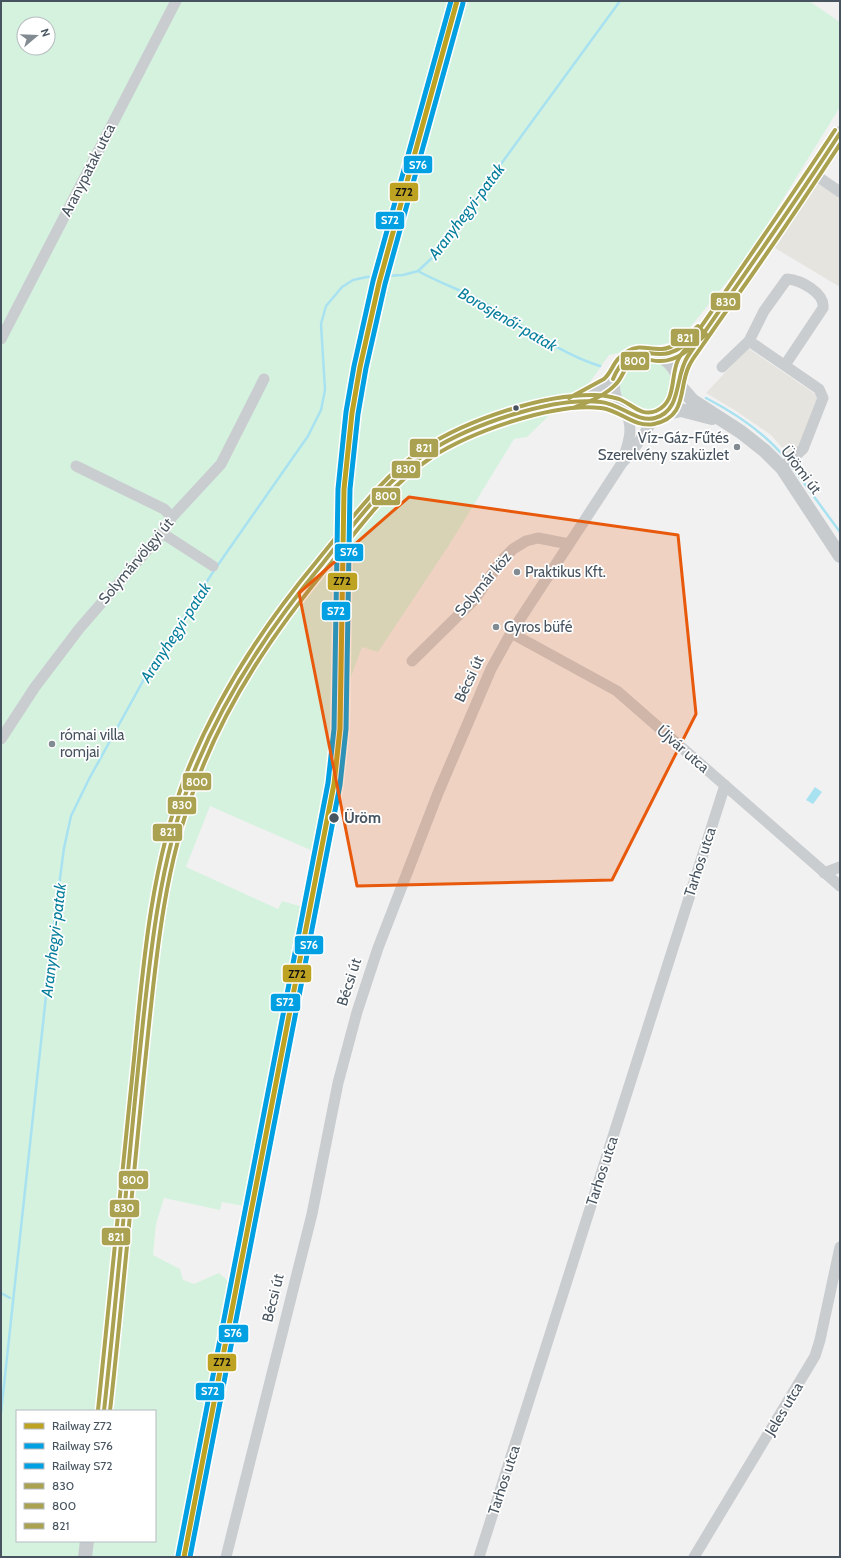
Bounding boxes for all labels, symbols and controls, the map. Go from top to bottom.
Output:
north arrow [16,16,56,56]
text: N [38,27,53,39]
street label: Aranypatak utca [57,120,119,219]
line badge: S76 [403,155,433,174]
text: S76 [409,158,427,172]
water label: Aranyhegyi-patak [424,159,509,264]
line badge: Z72 [389,182,419,202]
text: Z72 [395,185,413,199]
line badge: S72 [375,211,405,230]
text: S72 [381,213,399,227]
water label: Borosjenői-patak [455,284,561,356]
line badge: 830 [710,292,741,311]
text: 830 [716,295,736,309]
line badge: 821 [670,328,700,347]
text: 821 [677,331,693,345]
line badge: 800 [620,351,650,371]
text: 800 [624,354,646,368]
unlabelled marker [511,403,521,413]
place label: Víz-Gáz-Fűtés Szerelvény szaküzlet [598,429,729,464]
line badge: 821 [409,438,439,458]
text: 821 [416,441,432,455]
marker: Víz-Gáz-Fűtés Szerelvény szaküzlet [732,442,742,452]
street label: Ürömi út [777,442,825,498]
line badge: 830 [391,460,421,479]
text: 830 [396,462,416,476]
line badge: 800 [371,487,401,506]
text: 800 [375,489,397,503]
street label: Solymárvölgyi út [95,514,177,608]
line badge: S76 [334,543,364,562]
text: S76 [340,545,358,559]
street label: Solymár köz [451,548,515,620]
place label: Praktikus Kft. [525,563,606,581]
marker: Praktikus Kft. [512,567,522,577]
line badge: Z72 [327,572,358,591]
text: Z72 [333,574,351,588]
water label: Aranyhegyi-patak [136,578,215,687]
line badge: S72 [321,601,351,621]
text: S72 [327,604,345,618]
place label: Gyros büfé [504,618,573,636]
marker: Gyros büfé [491,622,501,632]
street label: Bécsi út [450,653,488,705]
street label: Újvár utca [653,721,714,777]
place label: római villa romjai [60,726,125,761]
marker: római villa romjai [47,739,57,749]
line badge: 800 [182,772,212,791]
text: 800 [186,775,208,789]
line badge: 830 [167,796,197,815]
text: 830 [172,798,192,812]
place label: Üröm [344,808,381,827]
marker: Üröm [327,811,341,825]
line badge: 821 [152,823,183,842]
street label: Tarhos utca [680,824,720,899]
text: 821 [160,825,176,839]
water label: Aranyhegyi-patak [37,881,70,999]
line badge: S76 [294,935,324,955]
text: S76 [300,938,318,952]
street label: Bécsi út [333,956,365,1008]
line badge: Z72 [282,964,312,983]
text: Z72 [288,967,306,981]
line badge: S72 [270,993,301,1012]
text: S72 [276,995,294,1009]
street label: Tarhos utca [582,1133,622,1208]
line badge: 800 [118,1170,149,1190]
text: 800 [122,1173,144,1187]
line badge: 830 [109,1199,140,1218]
text: 830 [114,1201,134,1215]
line badge: 821 [101,1227,131,1246]
text: 821 [108,1230,124,1244]
street label: Bécsi út [258,1272,288,1324]
line badge: S76 [218,1324,249,1343]
text: S76 [224,1326,242,1340]
line badge: Z72 [207,1353,237,1372]
text: Z72 [213,1355,231,1369]
street label: Jeles utca [761,1378,807,1440]
line badge: S72 [195,1382,225,1401]
text: S72 [201,1384,219,1398]
legend [16,1410,156,1542]
text: Railway Z72 [52,1418,112,1433]
text: Railway S76 [52,1438,113,1453]
street label: Tarhos utca [484,1442,524,1517]
text: Railway S72 [52,1458,113,1473]
text: 830 [52,1478,74,1493]
text: 800 [52,1498,76,1513]
text: 821 [52,1518,69,1533]

